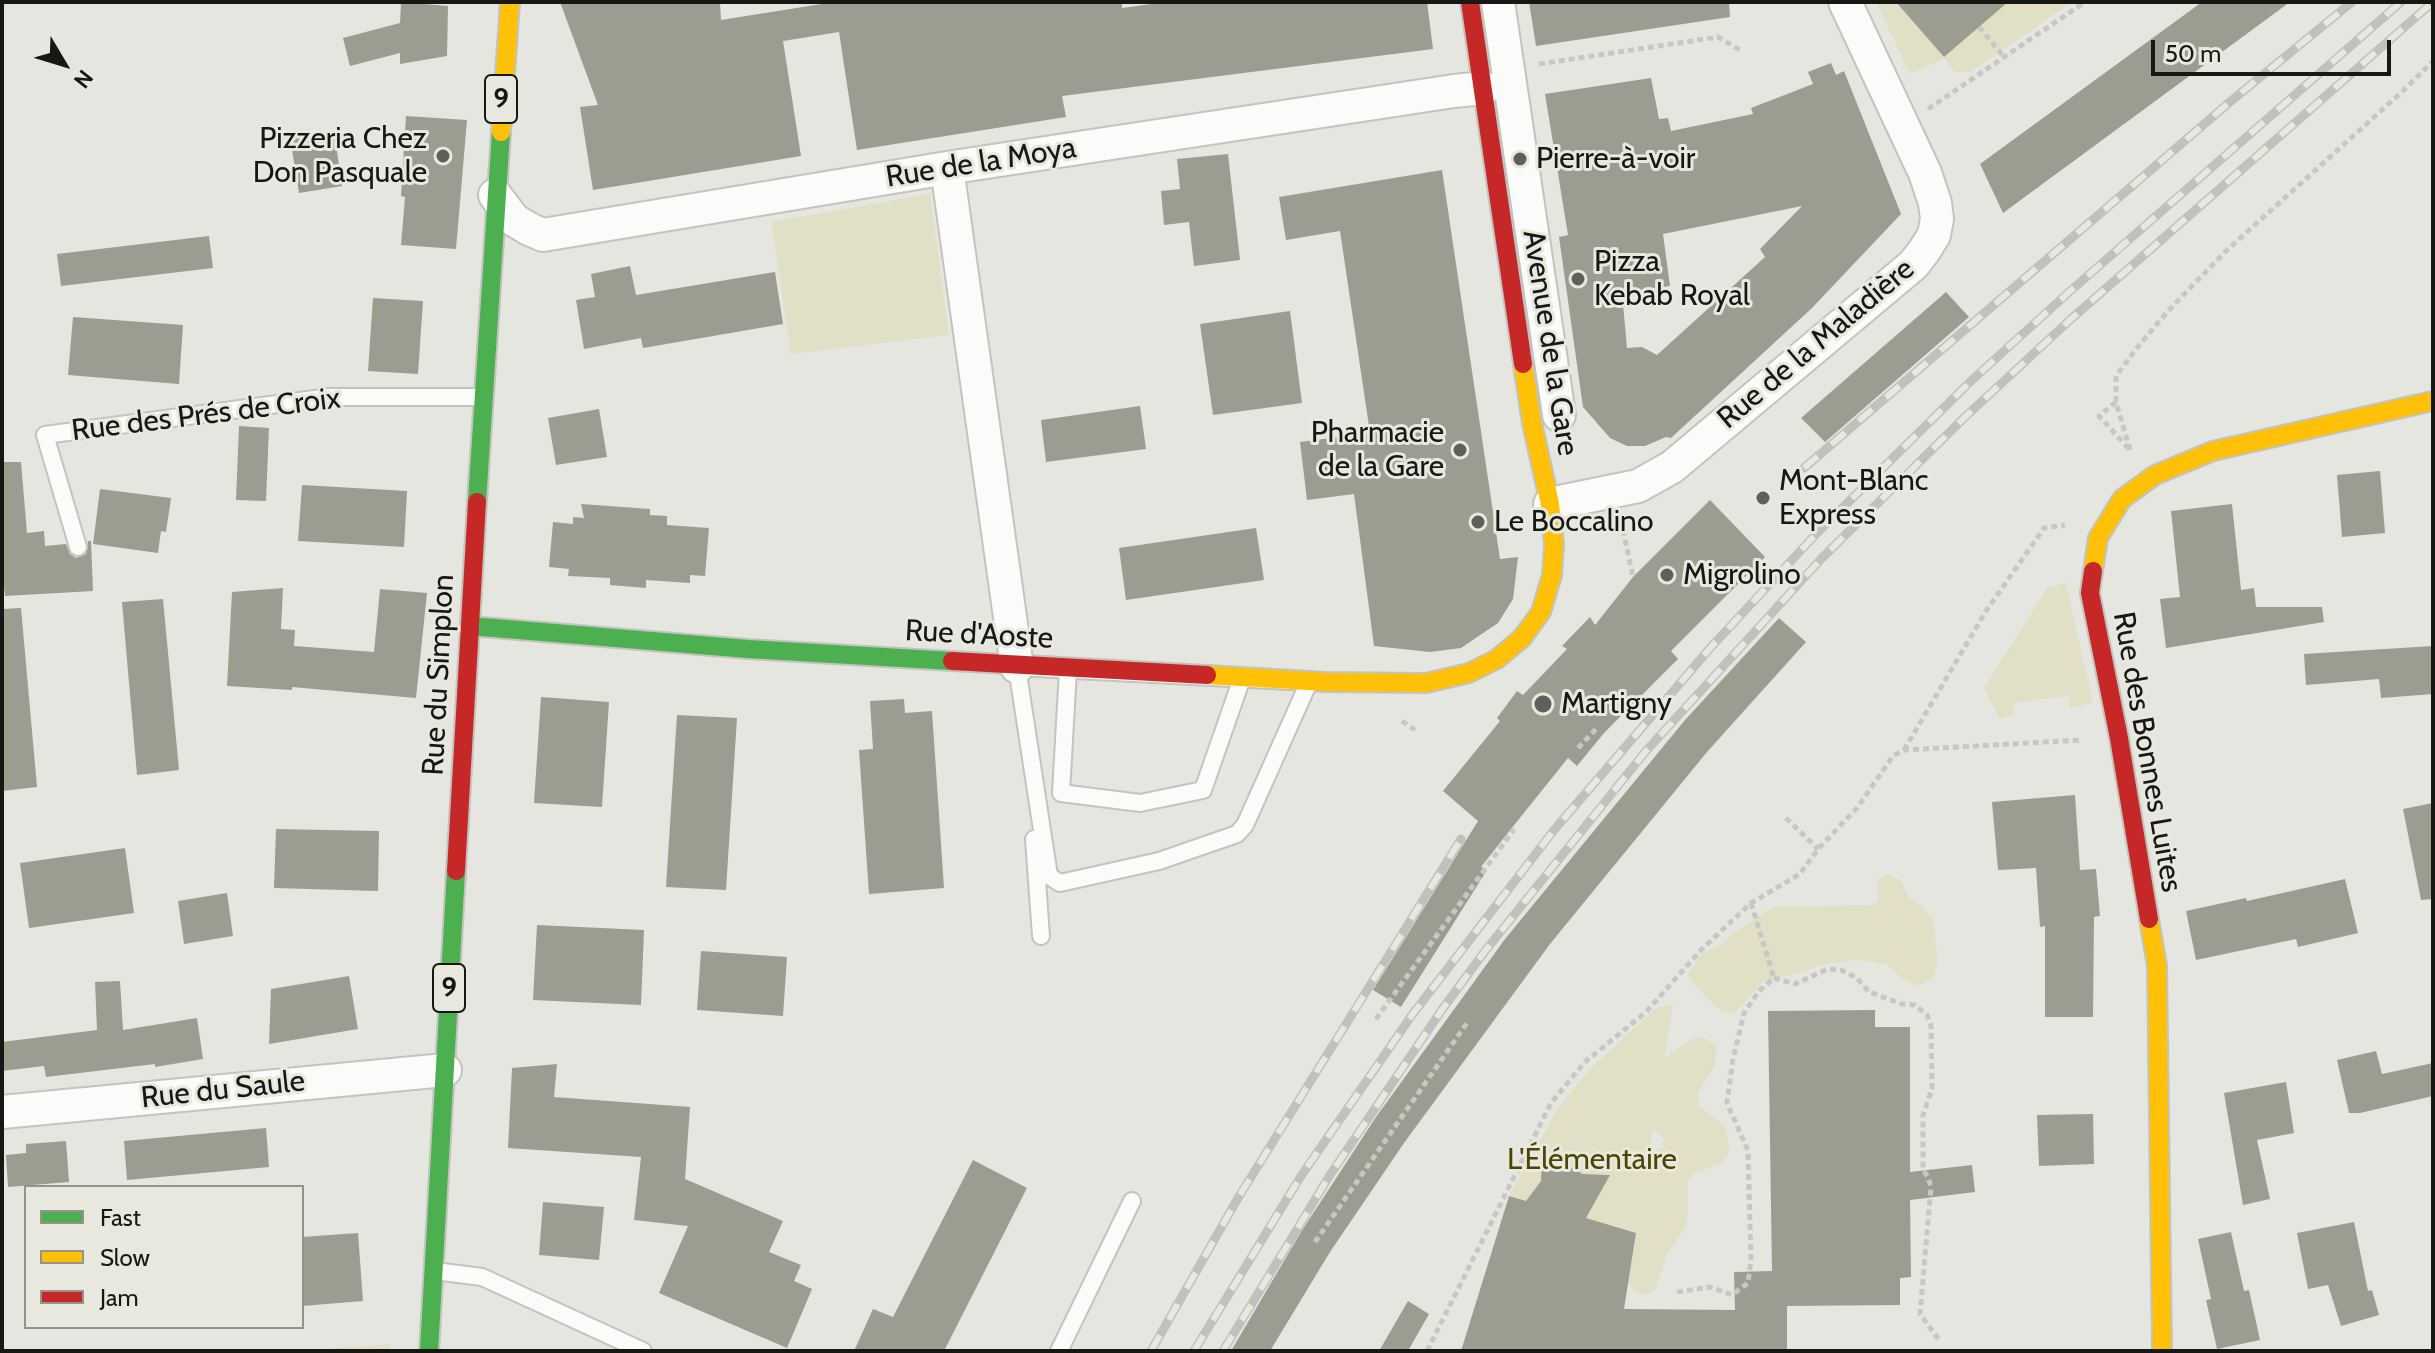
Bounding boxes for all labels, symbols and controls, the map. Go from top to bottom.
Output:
north arrow [24,24,104,104]
scale bar [2155,24,2395,74]
text: 50 m [2165,39,2221,68]
text: N [68,65,99,94]
road number: 9 [485,75,517,123]
place label: Pizzeria Chez Don Pasquale [253,121,427,192]
street label: Rue de la Moya [883,130,1079,196]
place label: Pierre-à-voir [1536,141,1695,177]
marker: Pizzeria Chez Don Pasquale [434,147,452,165]
marker: Pierre-à-voir [1511,150,1529,168]
street label: Avenue de la Gare [1514,228,1586,458]
place label: Pizza Kebab Royal [1594,244,1750,314]
street label: Rue de la Maladière [1710,251,1922,437]
marker: Pizza Kebab Royal [1569,270,1587,288]
street label: Rue des Prés de Croix [70,381,342,449]
place label: Pharmacie de la Gare [1311,415,1444,486]
marker: Pharmacie de la Gare [1451,441,1469,459]
place label: Mont-Blanc Express [1779,463,1928,534]
marker: Mont-Blanc Express [1754,489,1772,507]
place label: Le Boccalino [1494,504,1653,540]
marker: Le Boccalino [1469,513,1487,531]
place label: Migrolino [1683,557,1801,593]
marker: Migrolino [1658,566,1676,584]
street label: Rue du Simplon [416,573,462,777]
street label: Rue des Bonnes Luites [2105,609,2189,895]
street label: Rue d'Aoste [904,613,1054,657]
place label: Martigny [1561,686,1672,722]
marker: Martigny [1532,693,1554,715]
road number: 9 [433,964,465,1012]
street label: Rue du Saule [139,1063,307,1117]
park label: L'Élémentaire [1507,1142,1677,1178]
legend [24,1185,304,1329]
text: Fast [100,1203,141,1232]
text: Slow [100,1243,150,1272]
text: Jam [100,1283,138,1312]

